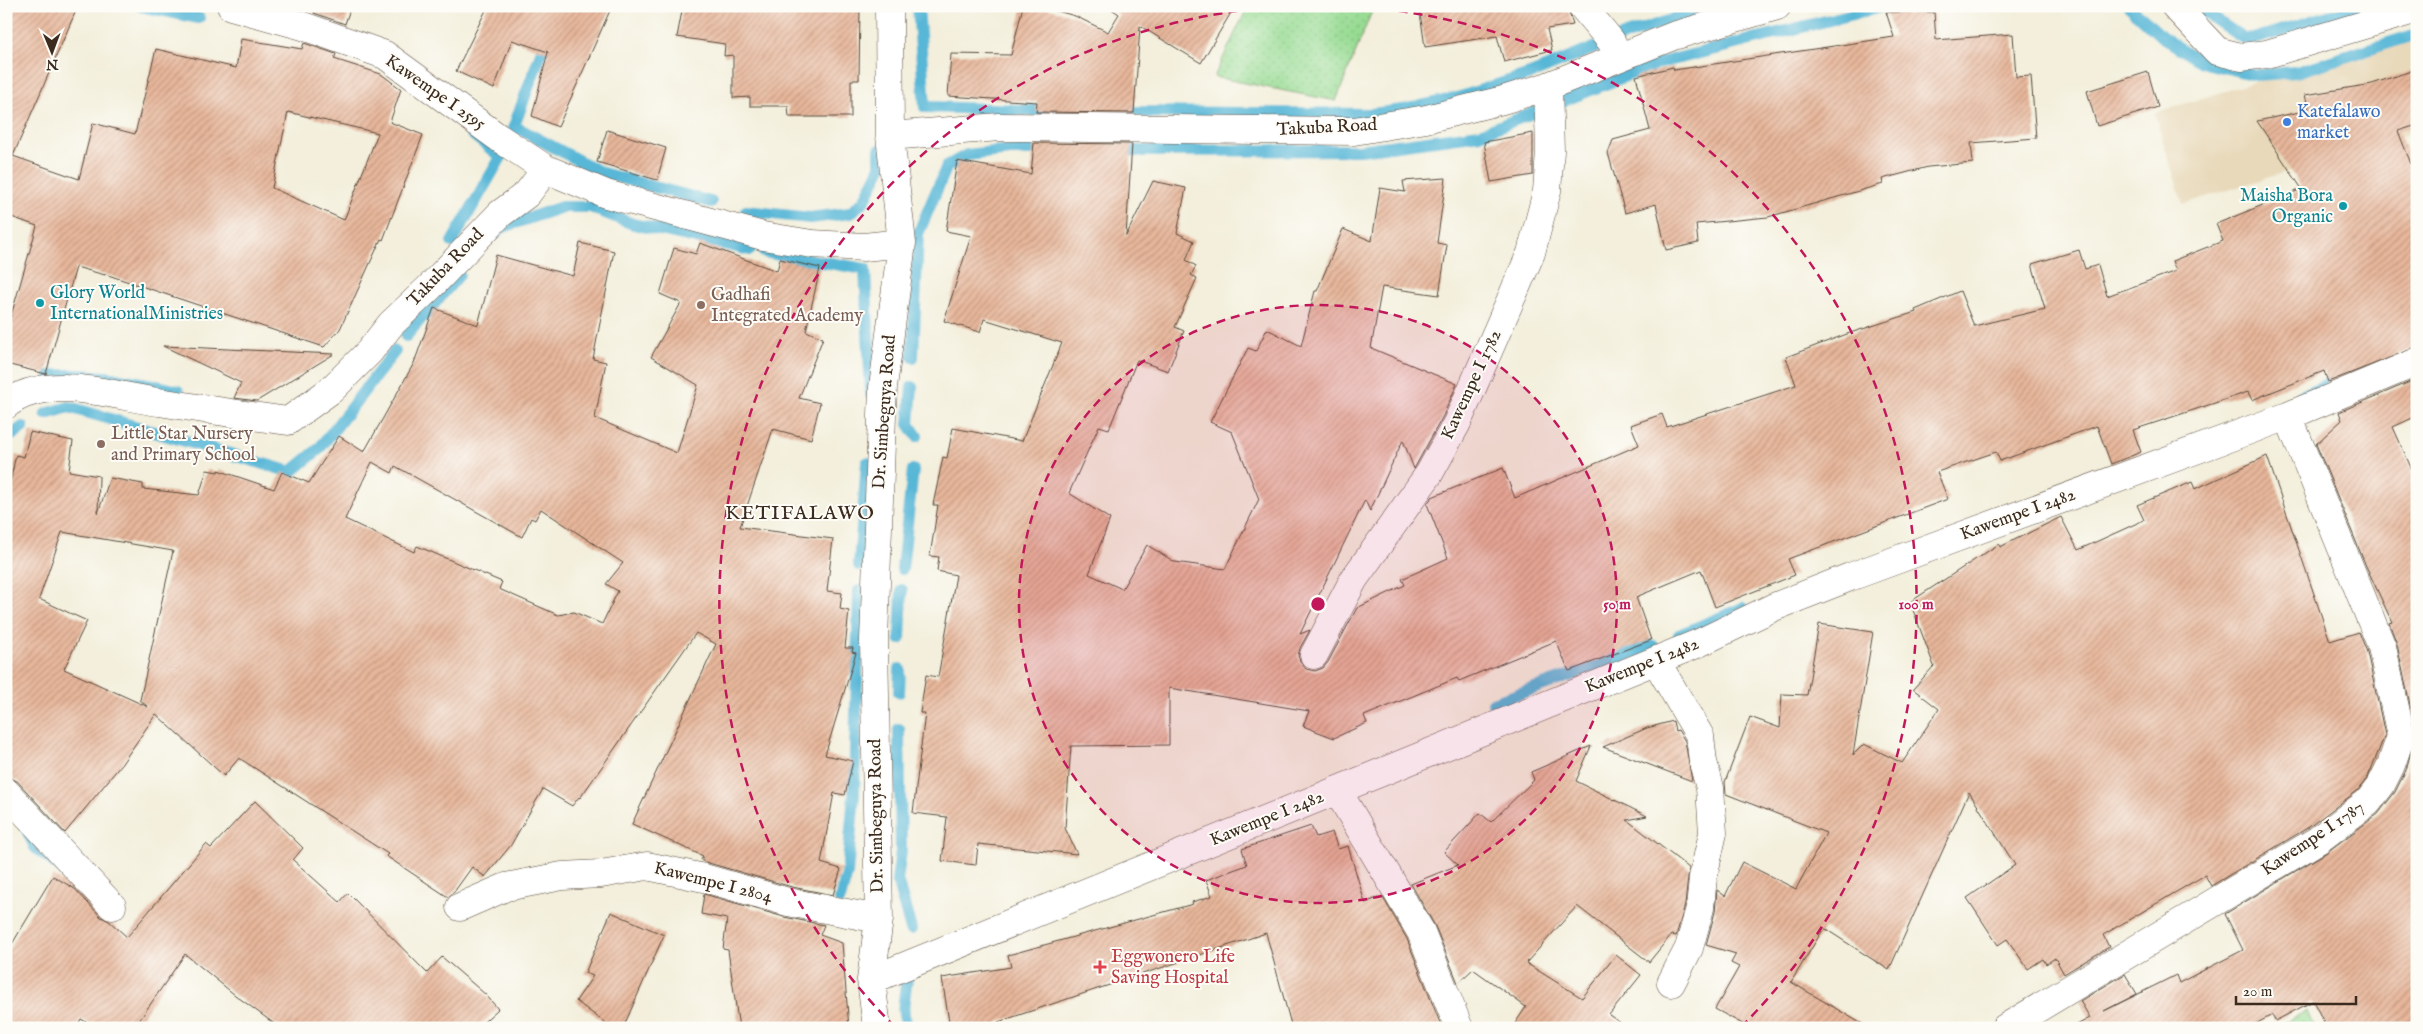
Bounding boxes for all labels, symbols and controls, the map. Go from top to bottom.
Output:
north arrow [28,28,78,78]
street label: Kawempe I 2595 [380,50,490,136]
text: N [46,55,59,73]
place label: Katefalawo market [2297,101,2381,145]
street label: Takuba Road [1276,114,1378,142]
marker: Katefalawo market [2281,116,2293,128]
place label: Maisha Bora Organic [2240,185,2333,229]
marker: Maisha Bora Organic [2337,200,2349,212]
street label: Takuba Road [403,224,489,312]
place label: Glory World InternationalMinistries [50,282,223,326]
place label: Gadhafi Integrated Academy [711,284,863,328]
marker: Glory World InternationalMinistries [34,297,46,309]
marker: Gadhafi Integrated Academy [695,299,707,311]
street label: Kawempe I 1782 [1436,326,1508,444]
street label: Dr. Simbeguya Road [868,334,902,490]
place label: Little Star Nursery and Primary School [111,423,256,467]
marker: Little Star Nursery and Primary School [95,438,107,450]
street label: Kawempe I 2482 [1957,484,2079,546]
district label: KETIFALAWO [725,501,875,526]
centre of rings [1309,595,1327,613]
text: 50 m [1603,595,1631,614]
text: 100 m [1898,595,1934,614]
street label: Kawempe I 2482 [1582,633,1702,699]
street label: Dr. Simbeguya Road [864,738,890,894]
street label: Kawempe I 2482 [1207,786,1327,852]
street label: Kawempe I 1787 [2257,796,2369,882]
street label: Kawempe I 2804 [651,857,775,909]
place label: Eggwonero Life Saving Hospital [1111,946,1235,990]
marker: Eggwonero Life Saving Hospital [1093,960,1107,974]
scale bar [2236,974,2356,1006]
text: 20 m [2243,982,2273,1001]

